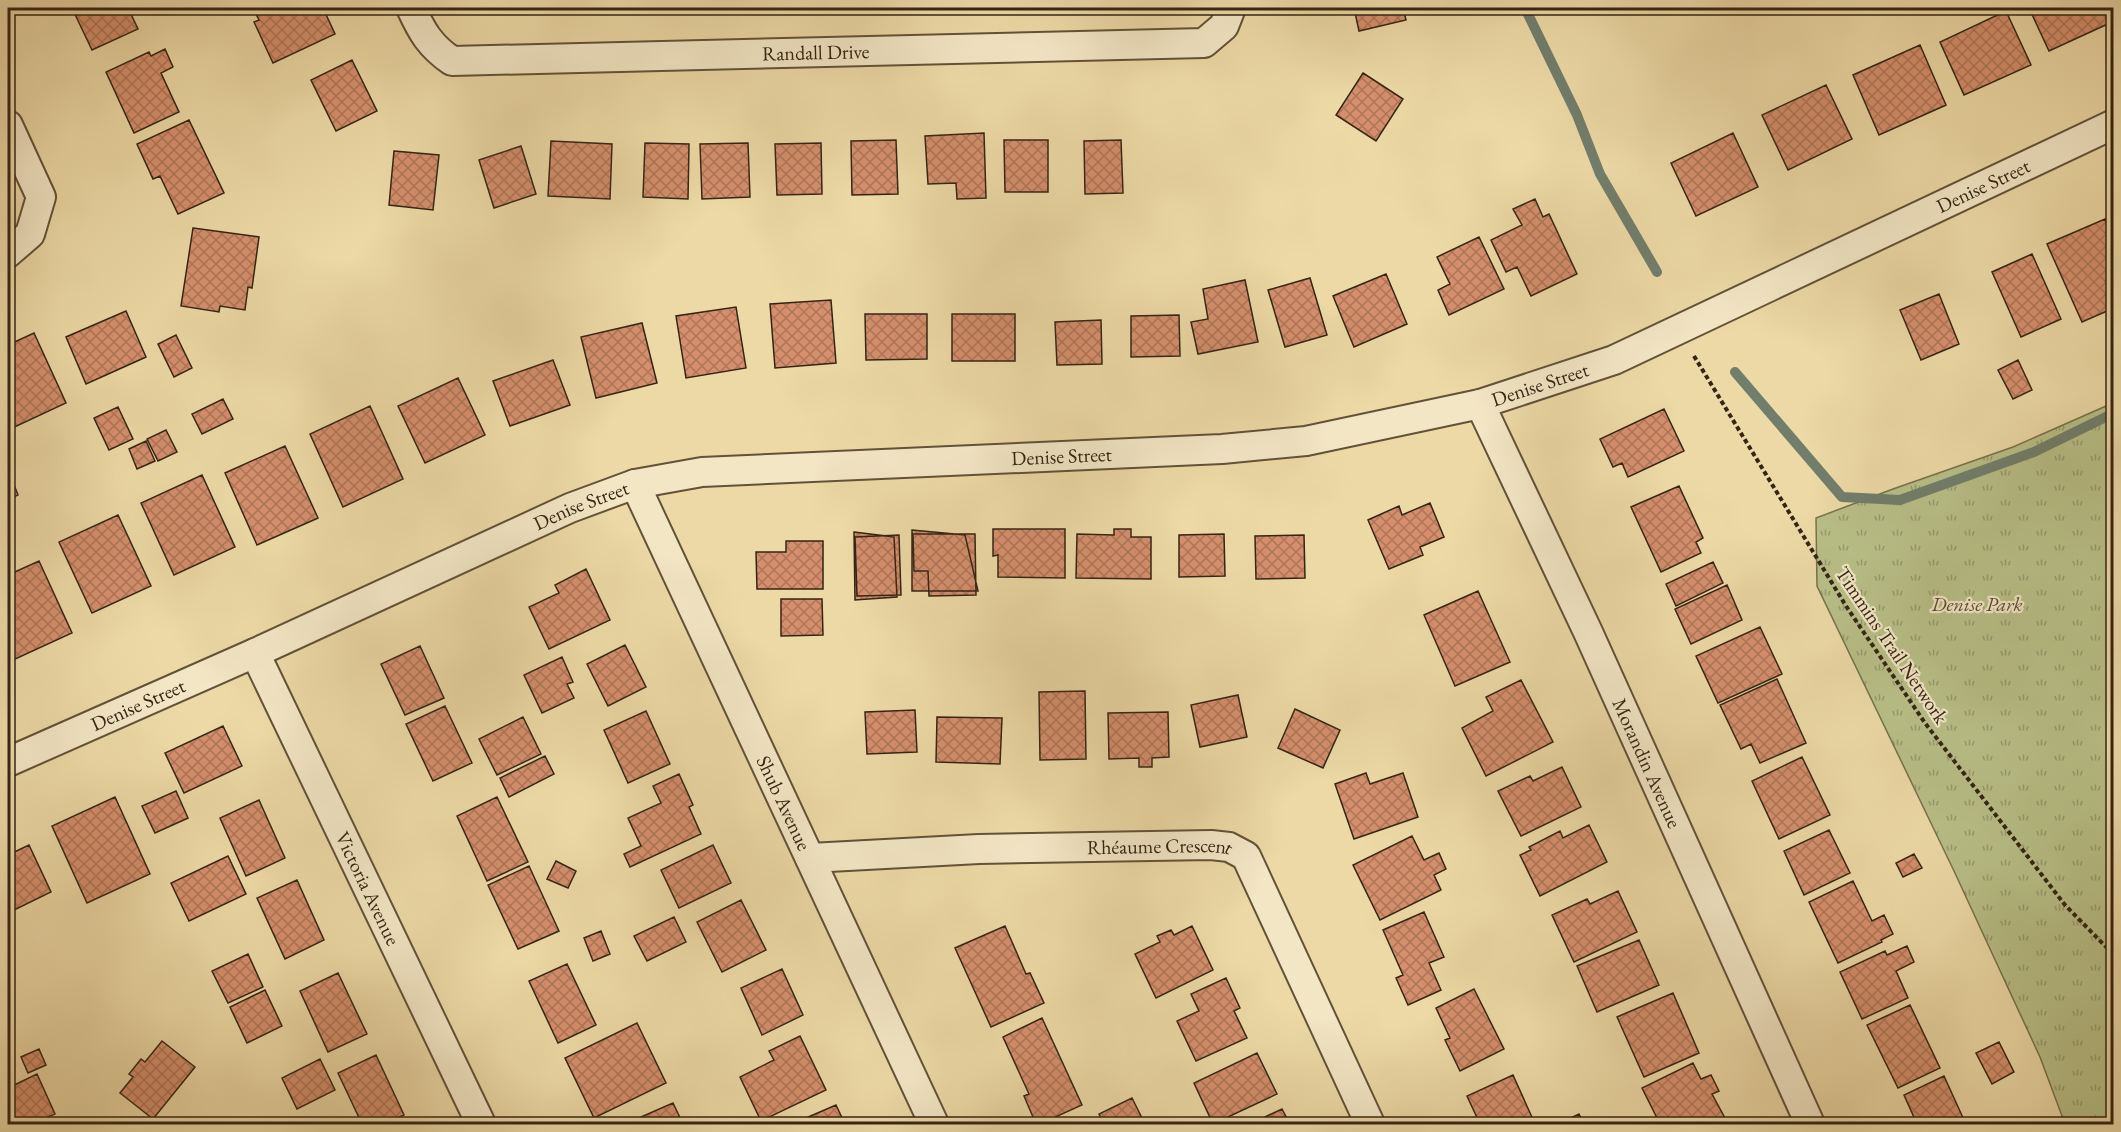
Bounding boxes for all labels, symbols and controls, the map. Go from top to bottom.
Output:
street label: Randall Drive [762,38,870,67]
street label: Denise Street [1932,152,2035,219]
street label: Denise Street [1488,356,1593,412]
street label: Denise Street [1011,441,1113,471]
street label: Denise Street [529,474,633,536]
street label: Timmins Trail Network [1830,561,1955,729]
park label: Denise Park [1930,591,2023,617]
street label: Denise Street [87,672,190,737]
street label: Morandin Avenue [1607,694,1688,832]
street label: Shub Avenue [751,751,817,855]
street label: Victoria Avenue [330,827,406,950]
street label: Rhéaume Crescent [1087,832,1239,860]

